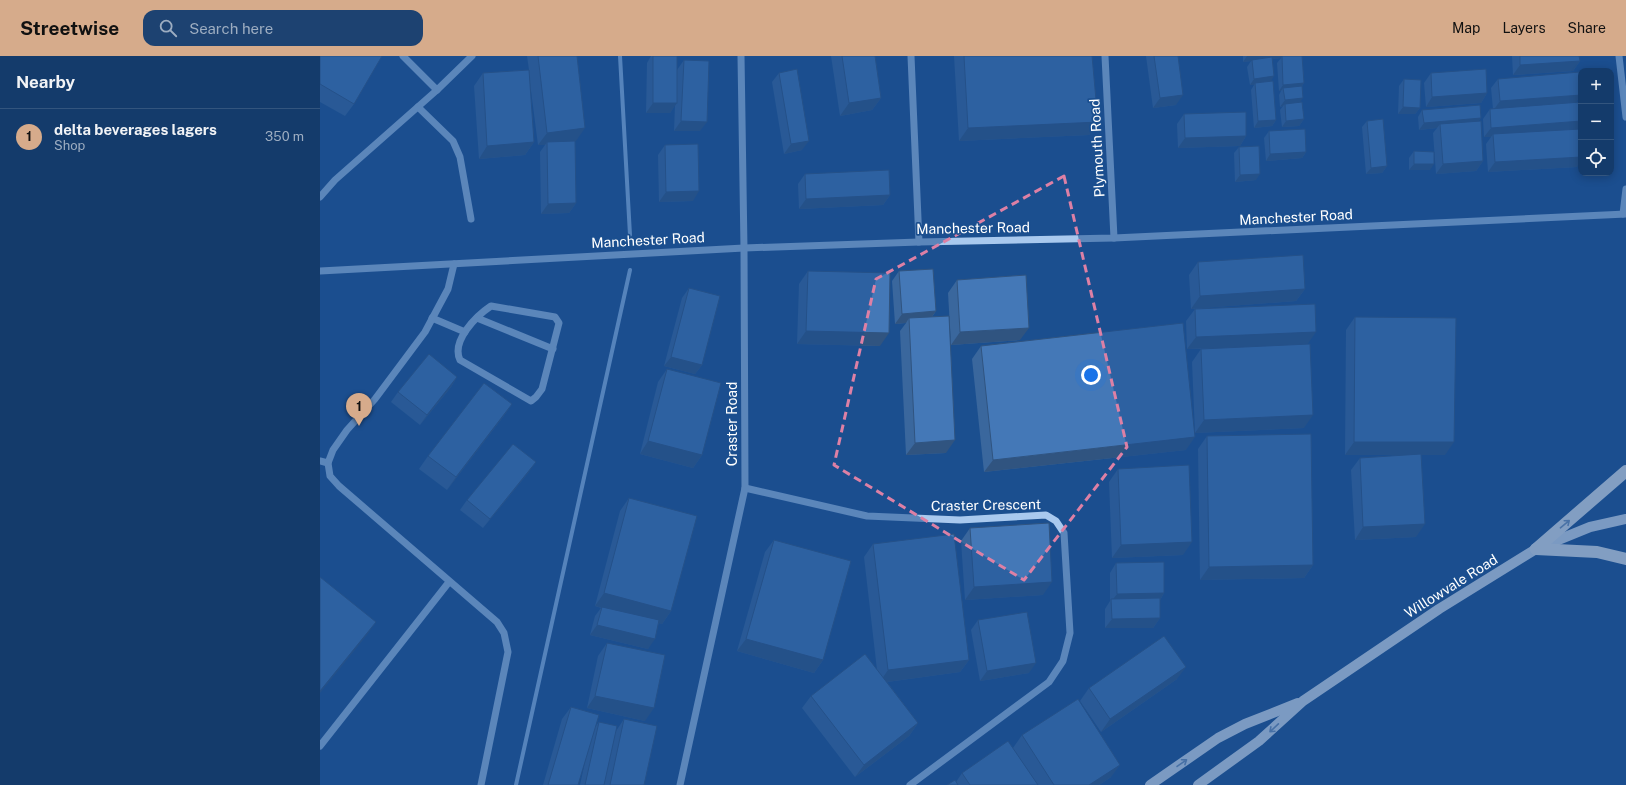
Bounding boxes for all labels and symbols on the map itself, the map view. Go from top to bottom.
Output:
street label: Plymouth Road [1086,98,1108,198]
street label: Manchester Road [1239,206,1353,228]
street label: Manchester Road [916,219,1030,237]
street label: Manchester Road [591,229,705,251]
your location [1081,365,1101,385]
street label: Craster Road [724,382,740,466]
pin: 1 [346,393,372,426]
street label: Craster Crescent [931,496,1041,514]
one-way arrow [1560,519,1571,528]
street label: Willowvale Road [1402,551,1500,621]
one-way arrow [1269,723,1279,732]
one-way arrow [1176,759,1187,767]

